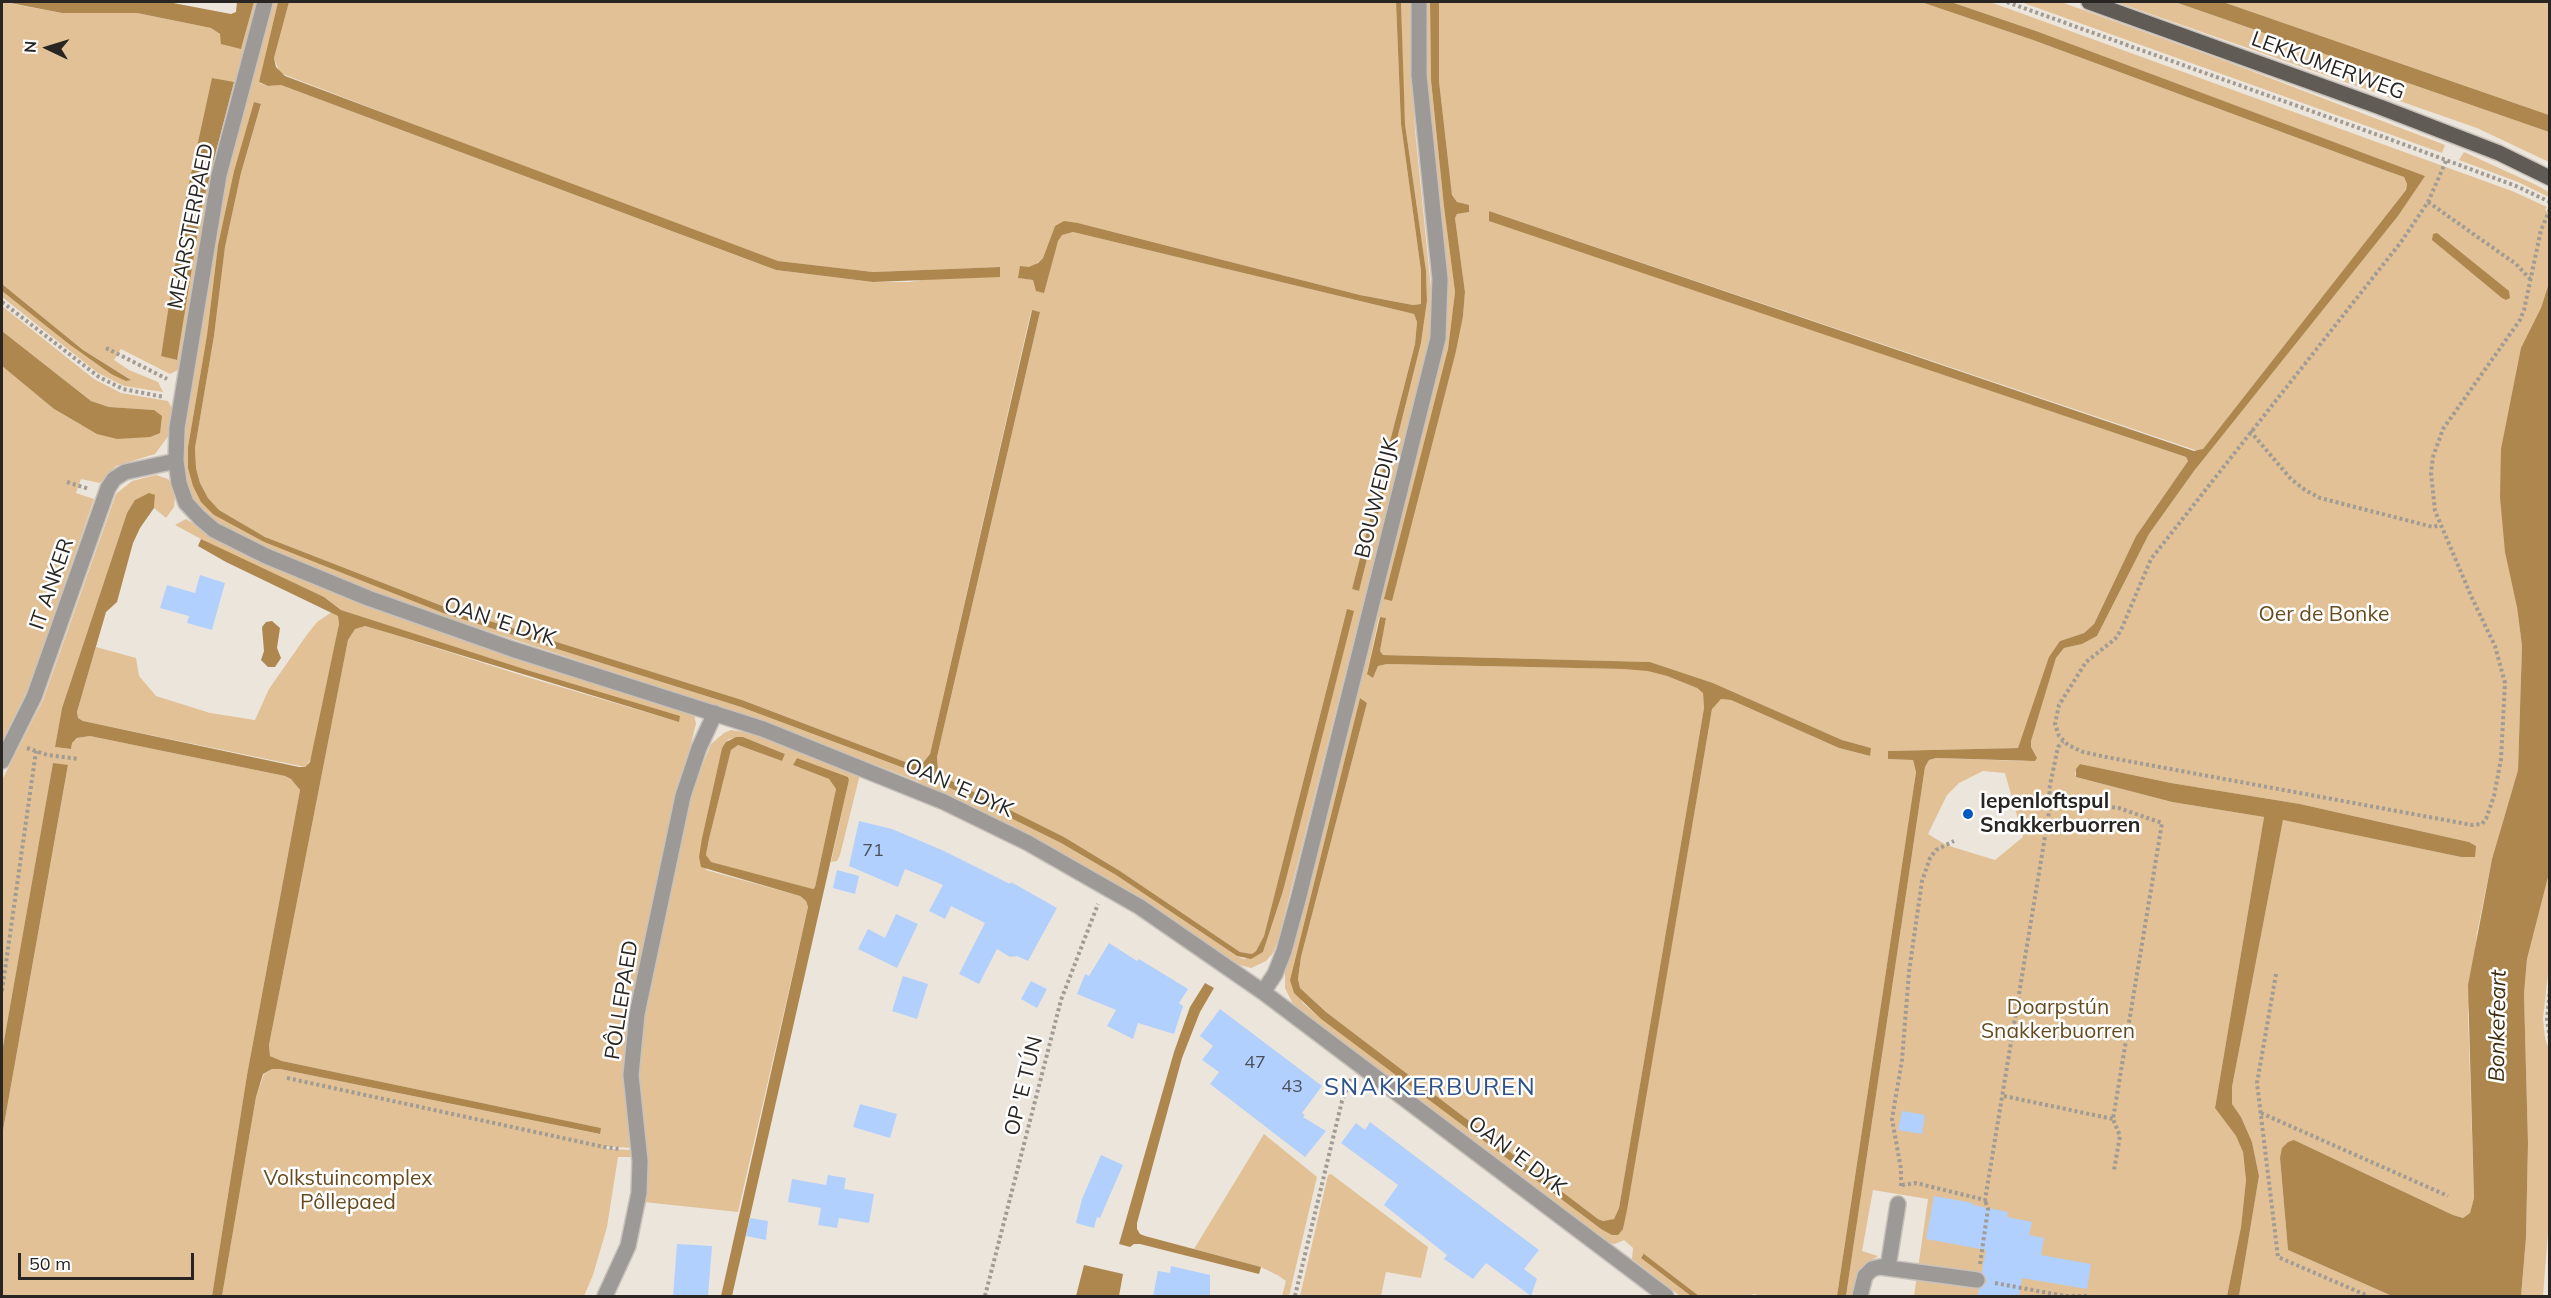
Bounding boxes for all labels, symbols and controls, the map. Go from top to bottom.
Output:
north arrow [18,18,78,78]
street label: LEKKUMERWEG [2248,27,2408,105]
text: N [20,40,40,53]
street label: MEARSTERPAED [163,141,219,311]
street label: BOUWEDIJK [1350,435,1404,561]
street label: IT ANKER [25,535,79,633]
street label: OAN 'E DYK [441,592,559,652]
park label: Oer de Bonke [2259,602,2389,628]
street label: OAN 'E DYK [901,753,1017,823]
place label: Iepenloftspul Snakkerbuorren [1980,789,2140,839]
marker: Iepenloftspul Snakkerbuorren [1961,807,1975,821]
house number: 71 [862,840,884,862]
street label: PÔLLEPAED [600,938,644,1062]
water label: Bonkefeart [2484,970,2512,1082]
park label: Doarpstún Snakkerbuorren [1981,995,2135,1045]
street label: OP 'E TÚN [999,1034,1049,1138]
house number: 47 [1244,1052,1266,1074]
district label: SNAKKERBUREN [1324,1074,1536,1102]
house number: 43 [1281,1076,1303,1098]
street label: OAN 'E DYK [1463,1111,1571,1201]
park label: Volkstuincomplex Pôllepaed [264,1166,432,1216]
scale bar [21,1241,196,1279]
text: 50 m [29,1252,71,1275]

